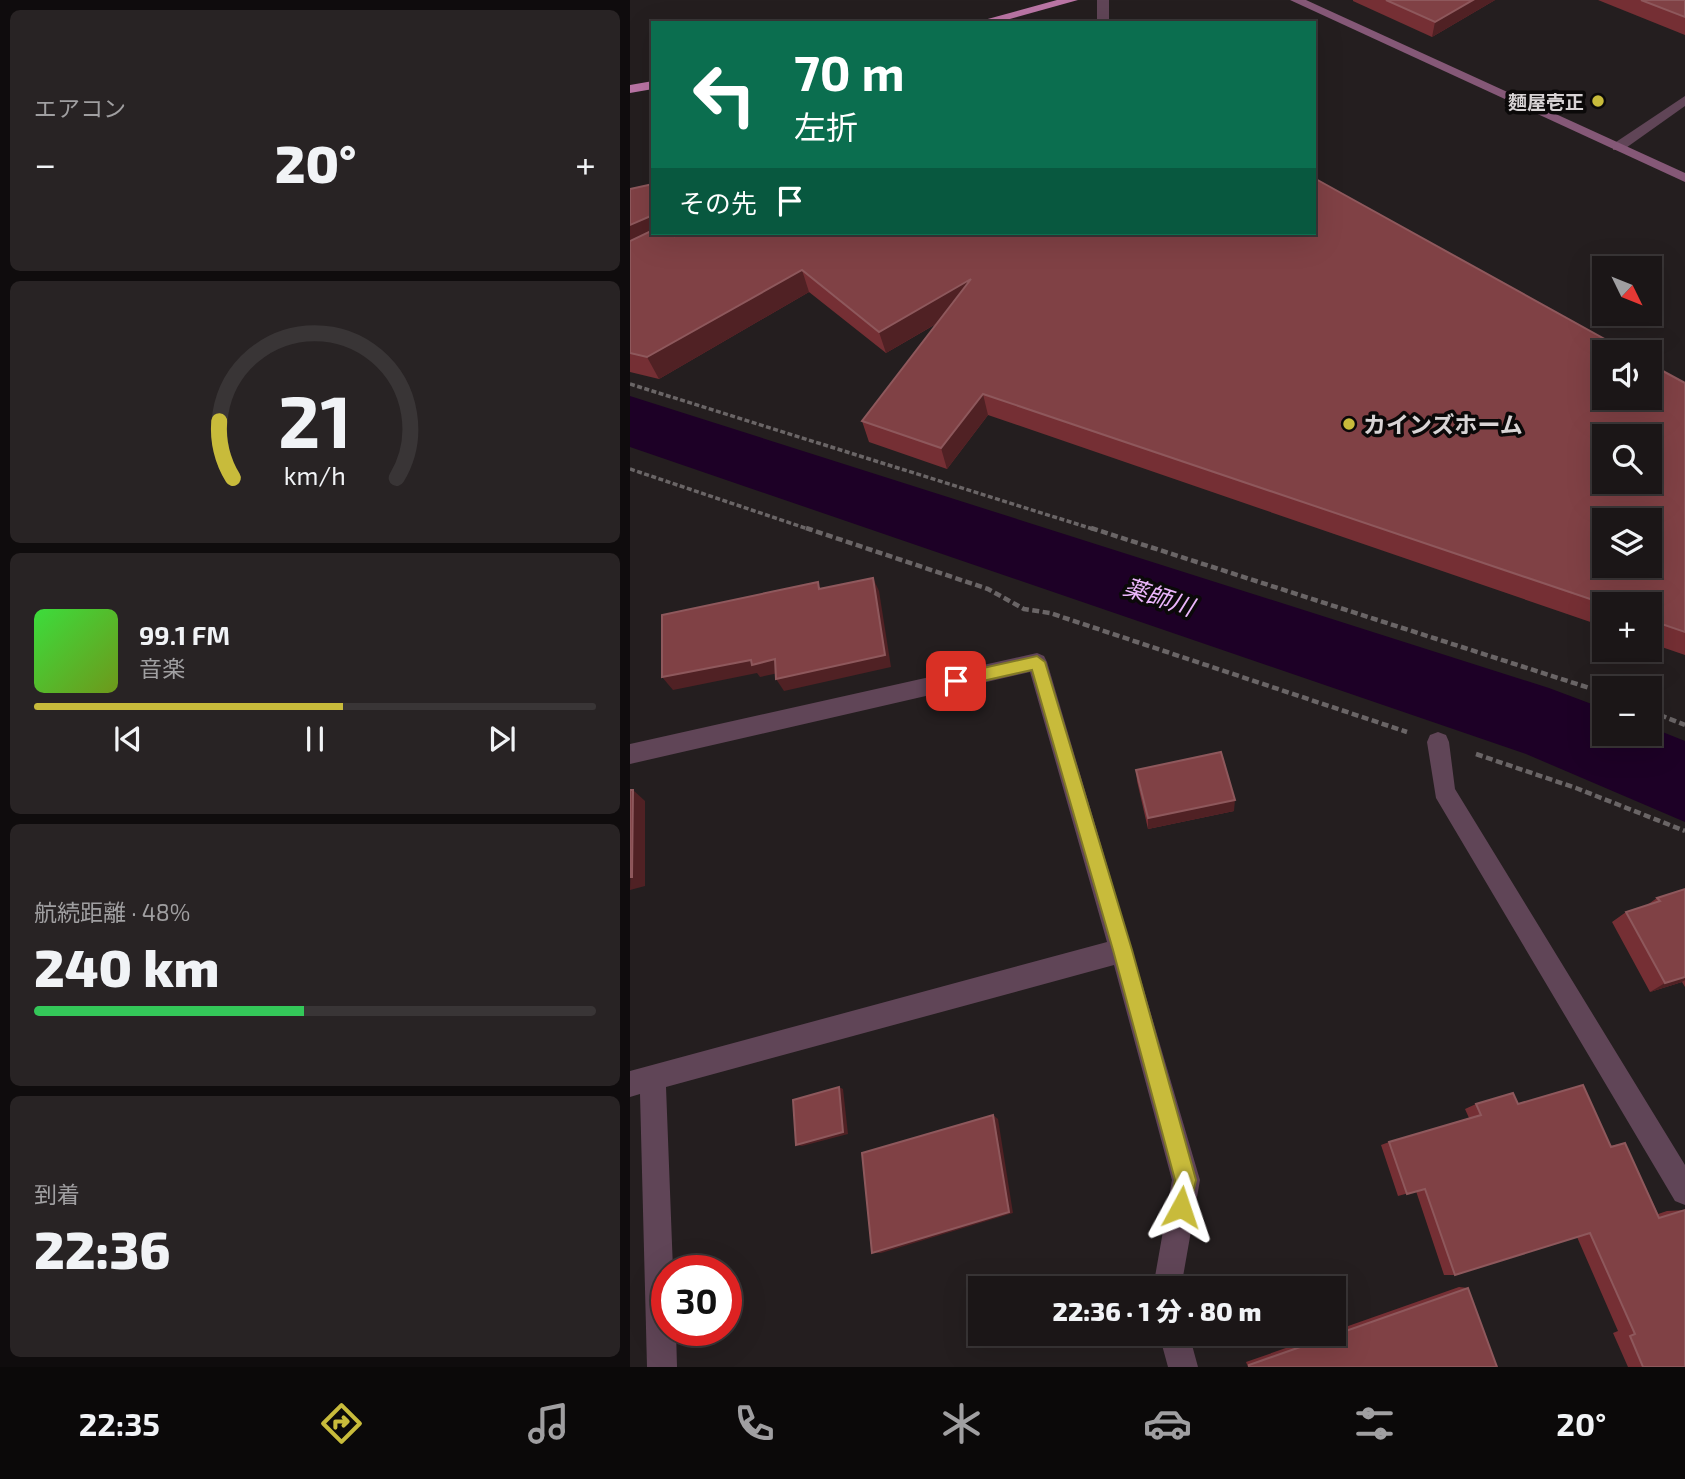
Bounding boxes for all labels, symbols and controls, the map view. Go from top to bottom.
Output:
text: 70 m [794,42,905,101]
icon: left [679,49,770,140]
place label: 麵屋壱正 [1508,90,1584,113]
marker: 麵屋壱正 [1590,93,1606,109]
text: エアコン [34,94,126,122]
text: 左折 [794,107,858,145]
text: 20° [275,131,356,193]
text: − [34,140,56,186]
text: + [575,140,596,186]
icon: arrive [771,182,809,220]
text: その先 [679,187,757,218]
north arrow [1592,256,1662,326]
map controls [1592,256,1662,746]
button: sound [1592,340,1662,410]
text: 21 [278,376,352,464]
place label: カインズホーム [1363,410,1523,438]
marker: カインズホーム [1341,416,1357,432]
button: search [1592,424,1662,494]
text: km/h [284,460,346,490]
button: layers [1592,508,1662,578]
water label: 薬師川 [1120,571,1201,622]
button: + [1592,592,1662,662]
text: 99.1 FM [139,619,230,650]
pin [926,651,986,711]
text: 音楽 [139,654,185,682]
icon: arrive [937,662,975,700]
button: − [1592,676,1662,746]
icon: previous [109,720,147,758]
icon: pause [296,720,334,758]
icon: next [483,720,521,758]
text: 航続距離 · 48% [34,898,190,926]
text: 240 km [34,935,220,997]
position arrow [1144,1170,1218,1244]
text: 到着 [34,1180,80,1208]
text: 22:36 [34,1217,170,1279]
speed limit sign: 30 [651,1255,742,1346]
text: 22:36 · 1 分 · 80 m [1053,1295,1261,1326]
icon: directions [317,1399,366,1448]
icon: music [524,1399,573,1448]
icon: phone [730,1399,779,1448]
icon: climate [937,1399,986,1448]
icon: car [1143,1399,1192,1448]
icon: filters [1350,1399,1399,1448]
text: 22:35 [79,1404,160,1442]
text: 20° [1556,1404,1606,1442]

